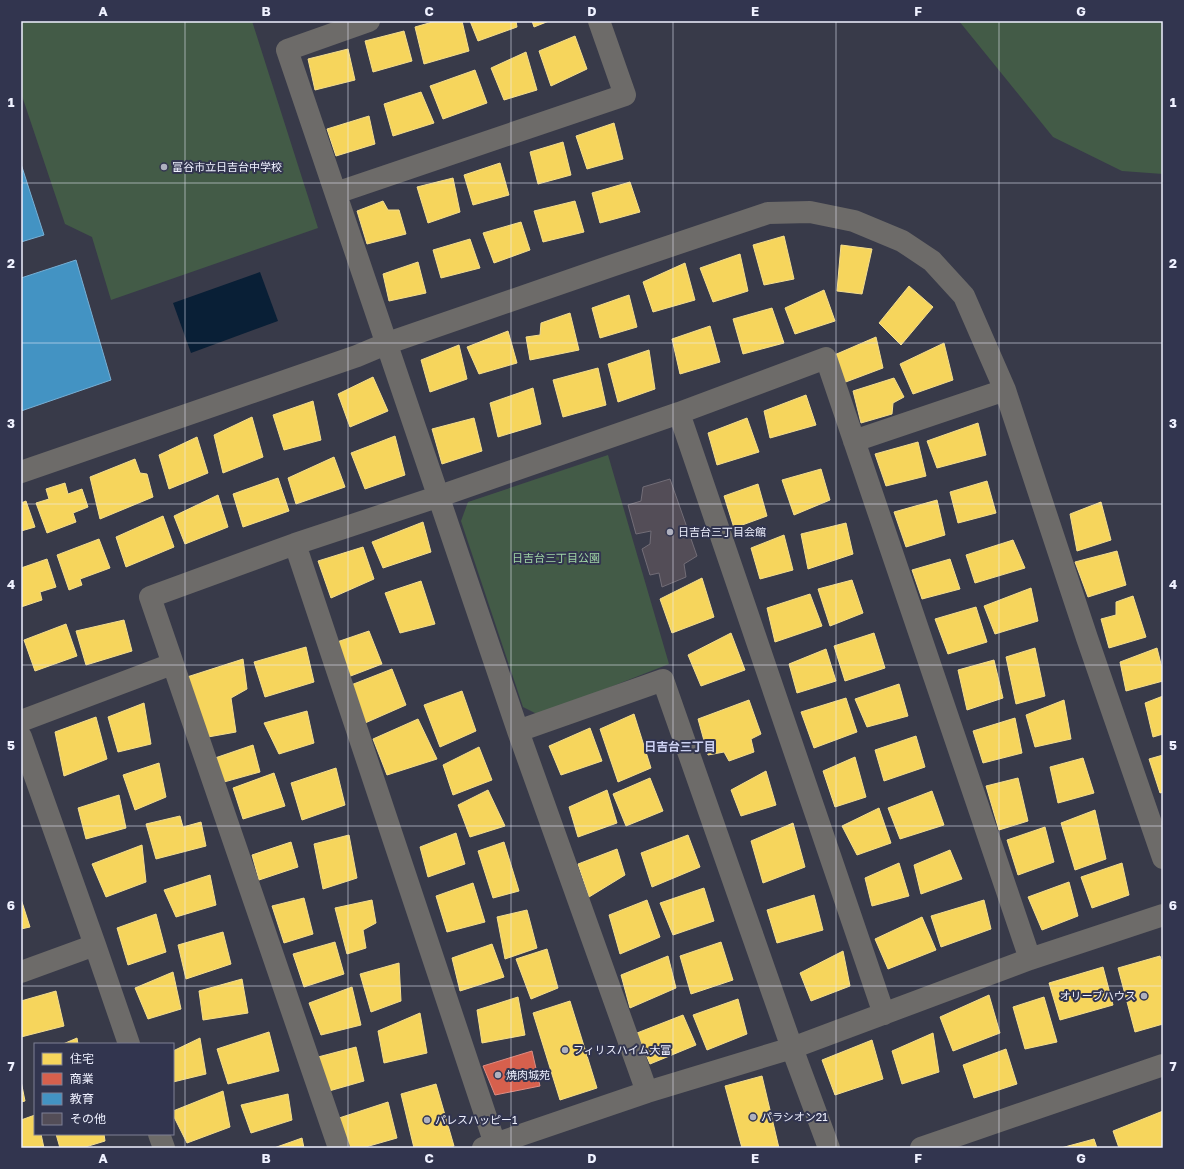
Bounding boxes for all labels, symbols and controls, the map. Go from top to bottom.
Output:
text: A [98,3,108,19]
text: B [261,3,271,19]
text: C [424,3,434,19]
text: D [587,3,597,19]
text: E [751,3,759,19]
text: F [914,3,922,19]
text: G [1076,3,1086,19]
text: 1 [8,94,15,110]
text: 1 [1170,94,1177,110]
place label: 富谷市立日吉台中学校 [172,160,282,173]
marker: 富谷市立日吉台中学校 [159,162,169,172]
text: 2 [7,255,15,271]
text: 2 [1169,255,1177,271]
text: 3 [7,415,15,431]
text: 3 [1169,415,1177,431]
place label: 日吉台三丁目会館 [678,525,766,538]
marker: 日吉台三丁目会館 [665,527,675,537]
park label: 日吉台三丁目公園 [512,551,600,564]
text: 4 [7,576,15,592]
text: 4 [1169,576,1177,592]
text: 5 [7,737,15,753]
text: 5 [1169,737,1177,753]
district label: 日吉台三丁目 [644,739,716,754]
text: 6 [7,897,15,913]
text: 6 [1169,897,1177,913]
place label: オリーブハウス [1060,989,1136,1002]
marker: オリーブハウス [1139,991,1149,1001]
legend [34,1043,174,1135]
place label: フィリスハイム大富 [573,1043,671,1056]
marker: フィリスハイム大富 [560,1045,570,1055]
text: 住宅 [70,1051,94,1066]
text: 7 [7,1058,15,1074]
text: 7 [1169,1058,1177,1074]
place label: 焼肉城苑 [506,1068,550,1081]
marker: 焼肉城苑 [493,1070,503,1080]
text: 商業 [70,1071,94,1086]
text: 教育 [70,1091,94,1106]
place label: パラシオン21 [761,1110,828,1123]
text: その他 [70,1111,106,1126]
marker: パラシオン21 [748,1112,758,1122]
place label: パレスハッピー1 [435,1113,517,1126]
marker: パレスハッピー1 [422,1115,432,1125]
text: A [98,1150,108,1166]
text: B [261,1150,271,1166]
text: C [424,1150,434,1166]
text: D [587,1150,597,1166]
text: E [751,1150,759,1166]
text: F [914,1150,922,1166]
text: G [1076,1150,1086,1166]

